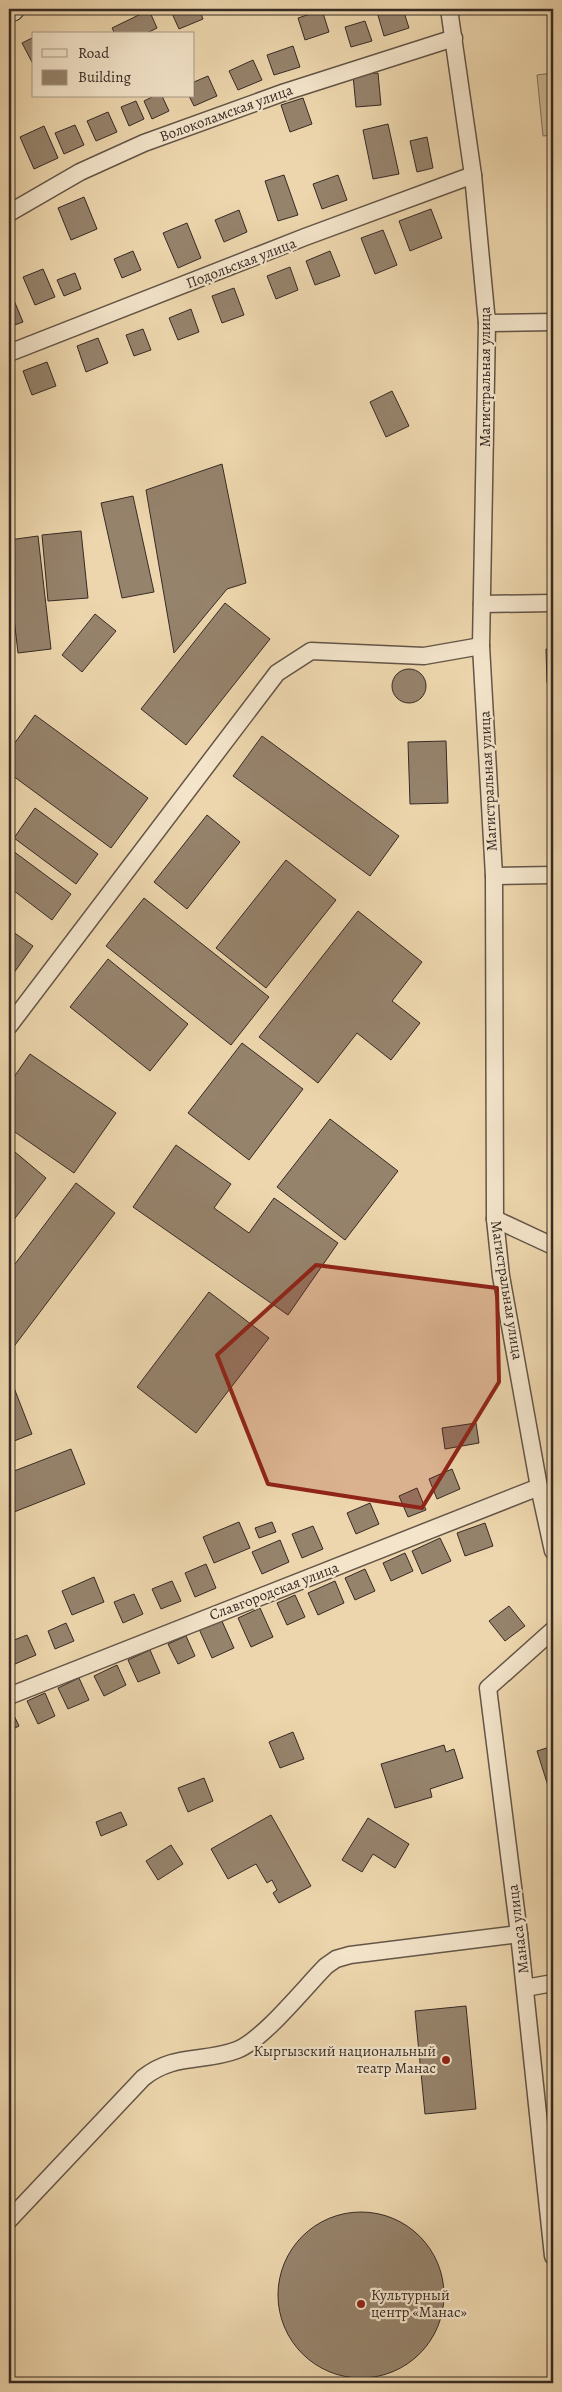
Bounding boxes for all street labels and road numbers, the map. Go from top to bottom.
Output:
street label: Волоколамская улица [157,80,295,146]
street label: Подольская улица [183,233,299,293]
street label: Магистральная улица [475,307,495,447]
street label: Магистральная улица [474,710,502,852]
street label: Магистральная улица [486,1219,528,1361]
street label: Славгородская улица [206,1557,342,1625]
street label: Манаса улица [503,1883,533,1975]

